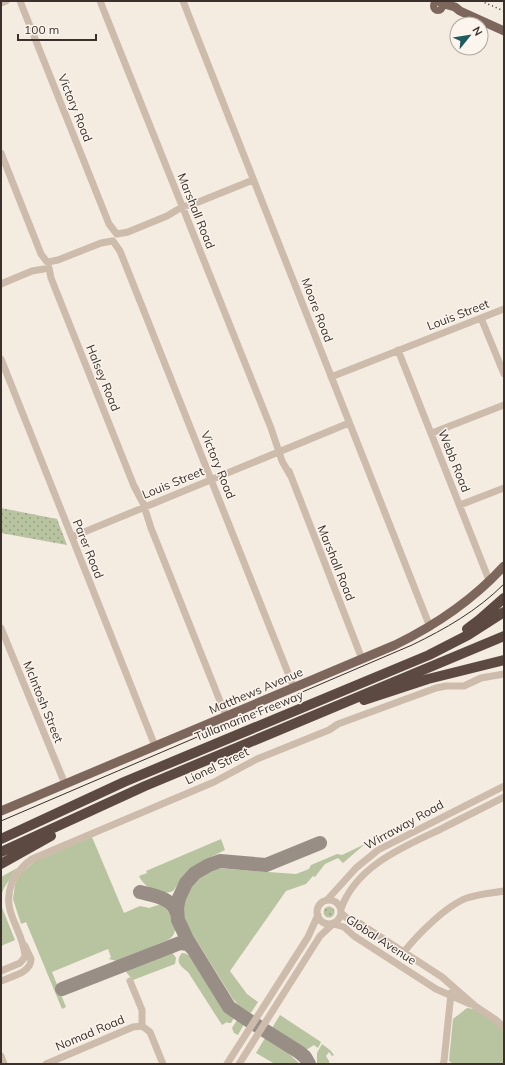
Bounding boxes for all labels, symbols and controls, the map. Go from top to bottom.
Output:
scale bar [18,16,96,42]
north arrow [449,16,489,56]
text: 100 m [24,22,59,37]
text: N [470,24,486,38]
street label: Victory Road [55,72,96,144]
street label: Marshall Road [174,171,218,251]
street label: Moore Road [298,276,337,344]
street label: Louis Street [425,296,491,333]
street label: Halsey Road [83,342,124,413]
street label: Webb Road [435,427,474,494]
street label: Victory Road [198,429,239,501]
street label: Louis Street [140,463,206,502]
street label: Parer Road [70,517,107,581]
street label: Marshall Road [314,523,358,603]
street label: McIntosh Street [20,659,67,745]
street label: Matthews Avenue [207,664,305,717]
street label: Tullamarine Freeway [192,687,306,744]
street label: Lionel Street [182,744,251,787]
street label: Wirraway Road [361,797,446,853]
street label: Global Avenue [343,911,419,968]
street label: Nomad Road [53,1011,126,1054]

